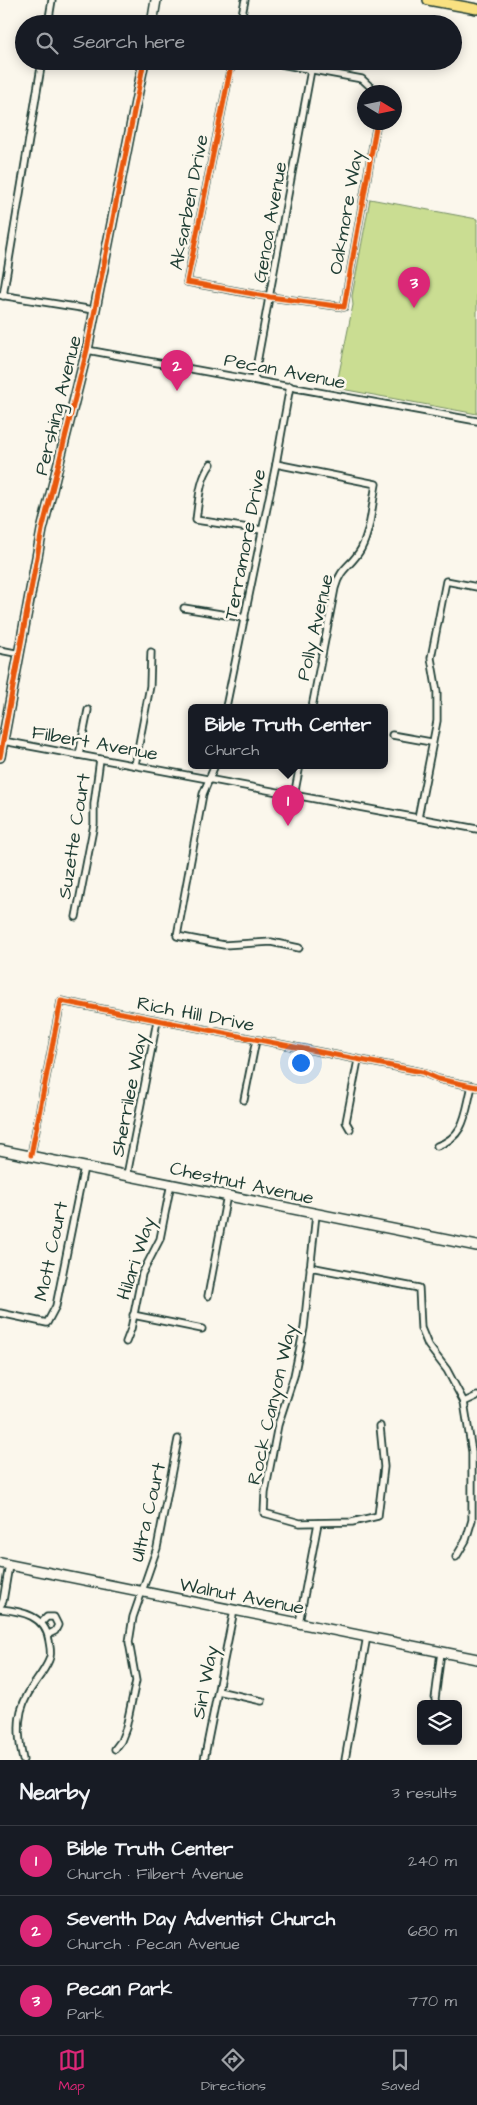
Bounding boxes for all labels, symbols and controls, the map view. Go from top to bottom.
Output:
search box [15,15,462,70]
icon: search [33,29,61,57]
text: Search here [73,29,185,56]
north arrow [357,85,402,130]
street label: Aksarben Drive [163,132,216,272]
street label: Oakmore Way [322,147,372,277]
street label: Genoa Avenue [247,160,294,285]
pin: 3 [398,267,430,308]
street label: Pershing Avenue [28,333,90,478]
street label: Pecan Avenue [222,346,348,396]
pin: 2 [161,350,193,391]
street label: Terramore Drive [218,467,273,622]
street label: Polly Avenue [290,571,342,683]
popup [188,704,388,769]
text: Bible Truth Center [205,712,371,739]
street label: Filbert Avenue [30,719,160,768]
text: Church [205,739,259,761]
street label: Suzette Court [51,771,98,901]
pin: 1 [272,785,304,826]
street label: Rich Hill Drive [135,990,257,1039]
street label: Sherrilee Way [104,1031,156,1159]
your location [288,1050,314,1076]
street label: Chestnut Avenue [167,1155,316,1212]
street label: Mott Court [28,1199,75,1304]
street label: Hilari Way [110,1213,164,1304]
street label: Rock Canyon Way [241,1321,305,1488]
street label: Ultra Court [124,1460,173,1565]
street label: Walnut Avenue [177,1571,306,1622]
street label: Sirl Way [185,1643,227,1721]
map controls [417,1700,462,1745]
button: layers [417,1700,462,1745]
text: Nearby [20,1778,90,1807]
text: 3 results [392,1782,457,1804]
text: Bible Truth Center [67,1836,233,1863]
text: 1 [35,1850,37,1872]
text: 240 m [408,1850,457,1872]
text: Church · Filbert Avenue [67,1863,244,1885]
text: Seventh Day Adventist Church [67,1906,335,1933]
text: 2 [31,1920,41,1942]
text: 680 m [408,1920,457,1942]
text: Church · Pecan Avenue [67,1933,240,1955]
text: Pecan Park [67,1976,172,2003]
text: 3 [32,1990,40,2012]
text: 770 m [408,1990,457,2012]
text: Park [67,2003,104,2025]
tab: Map [58,2046,86,2096]
tab: Directions [201,2046,266,2096]
tab: Saved [381,2046,419,2096]

